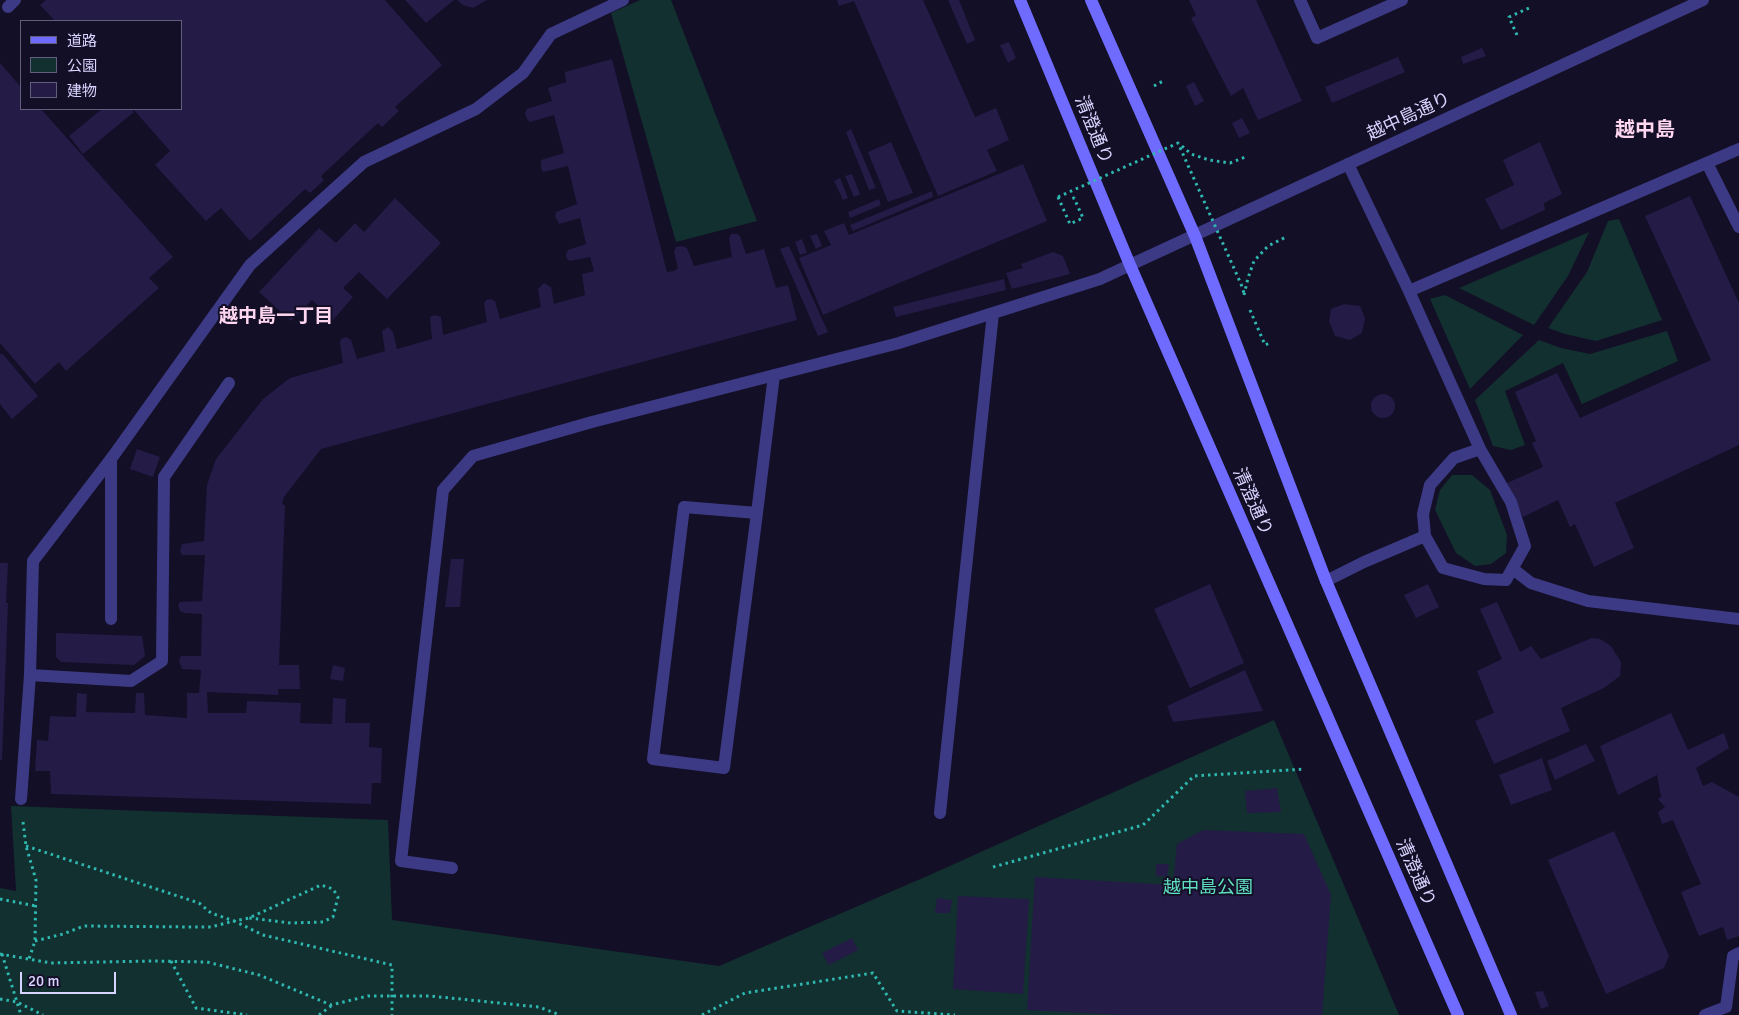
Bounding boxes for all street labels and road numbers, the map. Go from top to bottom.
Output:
street label: 越中島通り [1364,88,1454,146]
street label: 清澄通り [1070,93,1116,167]
street label: 清澄通り [1227,465,1277,539]
street label: 清澄通り [1390,836,1440,910]

